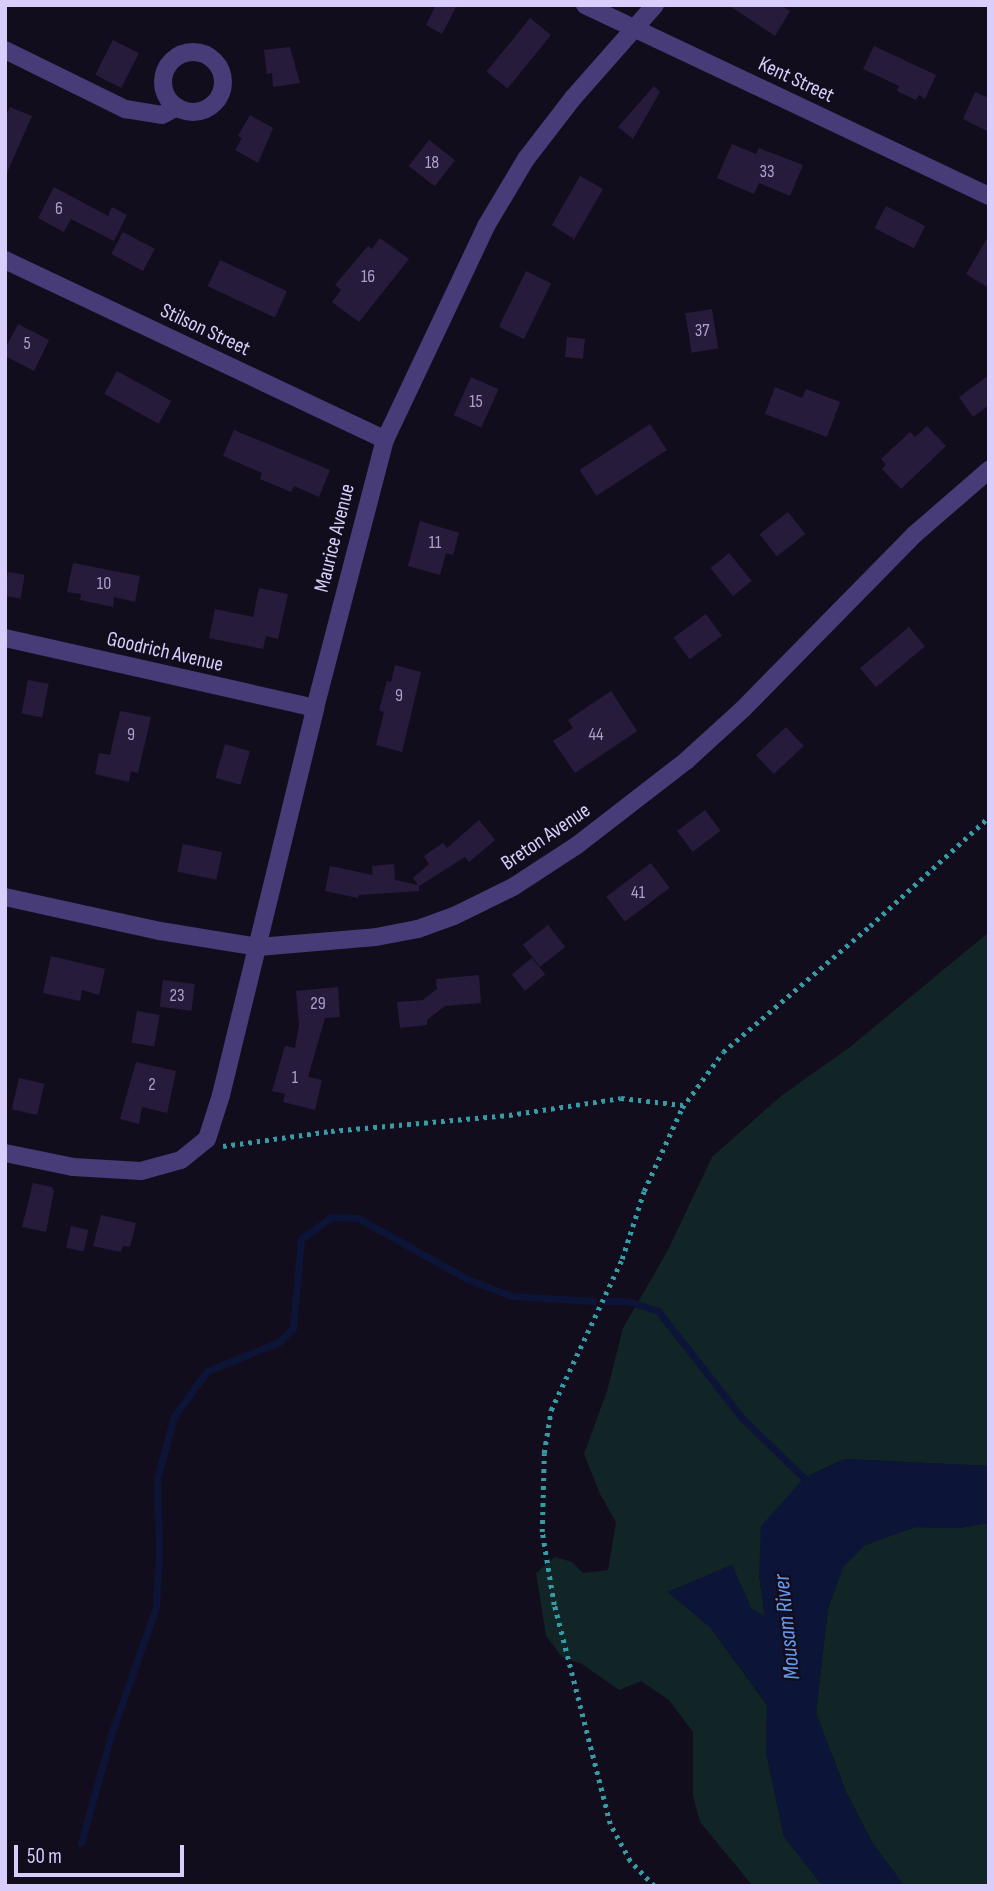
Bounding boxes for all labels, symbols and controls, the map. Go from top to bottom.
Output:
street label: Kent Street [754,52,838,108]
house number: 18 [425,152,439,174]
house number: 33 [759,161,775,183]
house number: 6 [55,198,63,220]
house number: 16 [361,266,375,288]
street label: Stilson Street [156,298,254,362]
house number: 37 [695,320,709,342]
house number: 5 [23,333,31,355]
house number: 15 [469,391,483,413]
street label: Maurice Avenue [309,481,361,595]
house number: 11 [429,532,441,554]
house number: 10 [97,573,111,595]
street label: Goodrich Avenue [104,626,226,678]
house number: 9 [395,685,403,707]
house number: 9 [127,724,135,746]
house number: 44 [588,724,604,746]
street label: Breton Avenue [497,798,595,876]
house number: 41 [631,882,645,904]
house number: 23 [170,985,184,1007]
house number: 29 [310,993,326,1015]
house number: 1 [292,1067,298,1089]
house number: 2 [148,1074,156,1096]
water label: Mousam River [768,1573,806,1681]
scale bar [18,1832,187,1876]
text: 50 m [27,1844,62,1869]

